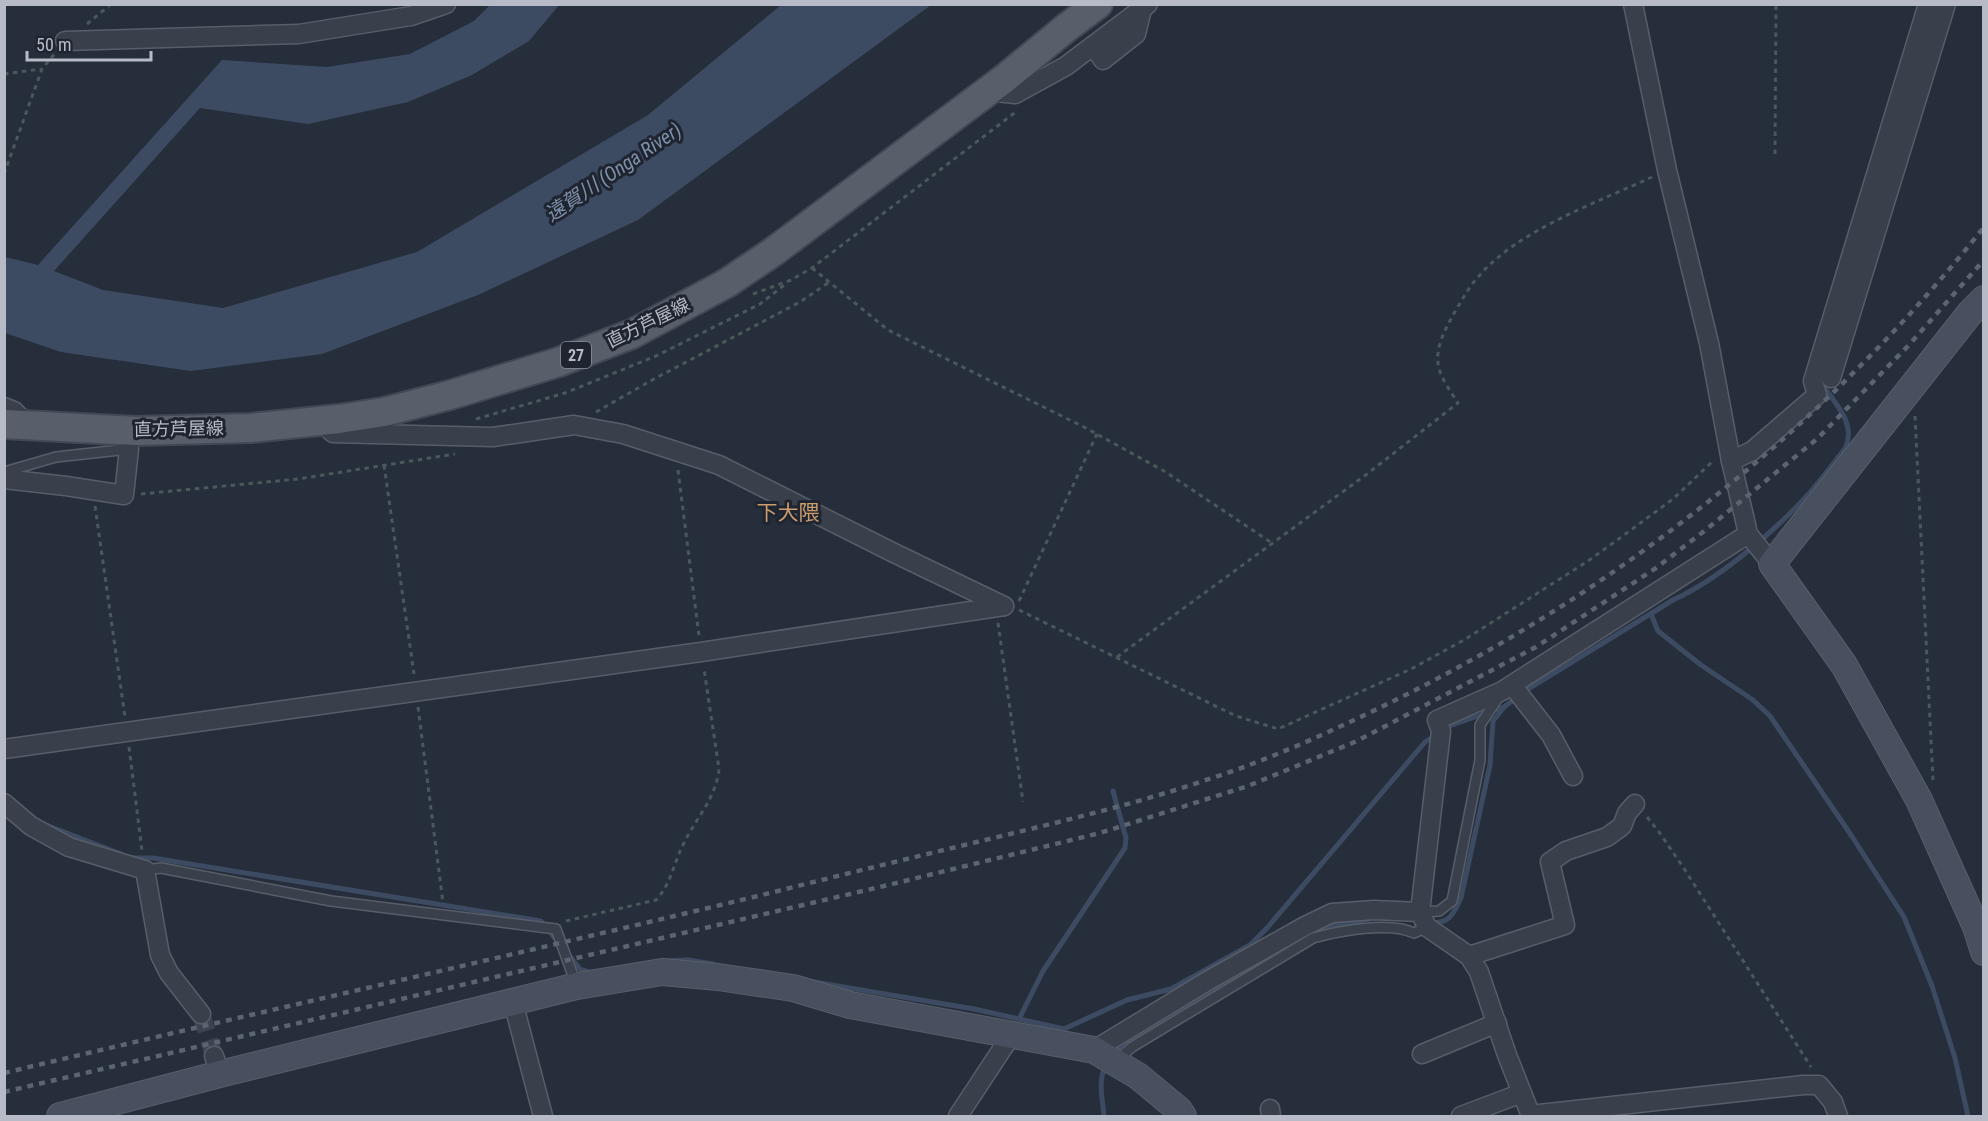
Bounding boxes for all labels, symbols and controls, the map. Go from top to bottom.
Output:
scale bar [27,24,152,62]
text: 50 m [36,34,71,55]
water label: 遠賀川 (Onga River) [540,118,686,226]
street label: 直方芦屋線 [603,293,693,352]
road number: 27 [561,342,591,368]
street label: 直方芦屋線 [134,417,224,440]
district label: 下大隈 [757,501,820,525]

